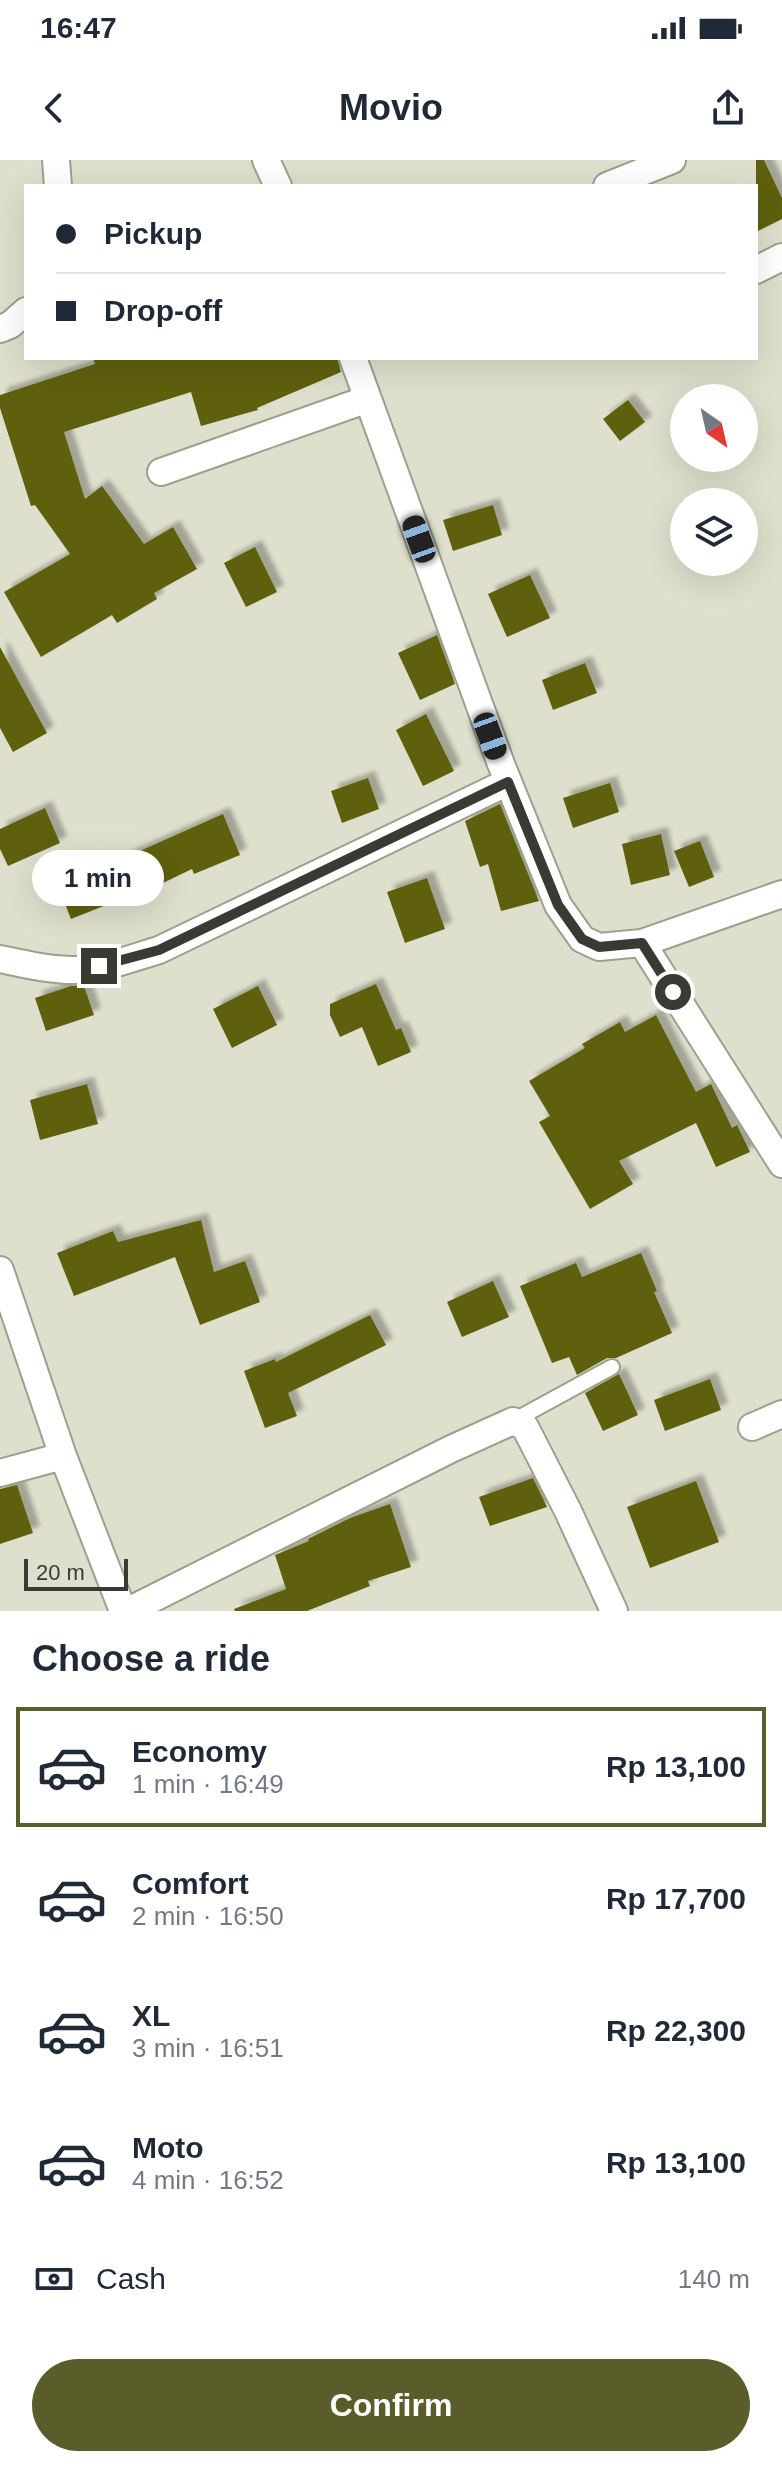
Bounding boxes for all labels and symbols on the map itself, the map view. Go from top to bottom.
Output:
north arrow [670,384,758,472]
car [400,512,438,566]
car [471,709,509,763]
callout: 1 min [33,850,165,906]
route end [81,948,117,984]
route start [655,974,691,1010]
scale bar [24,1555,128,1591]

